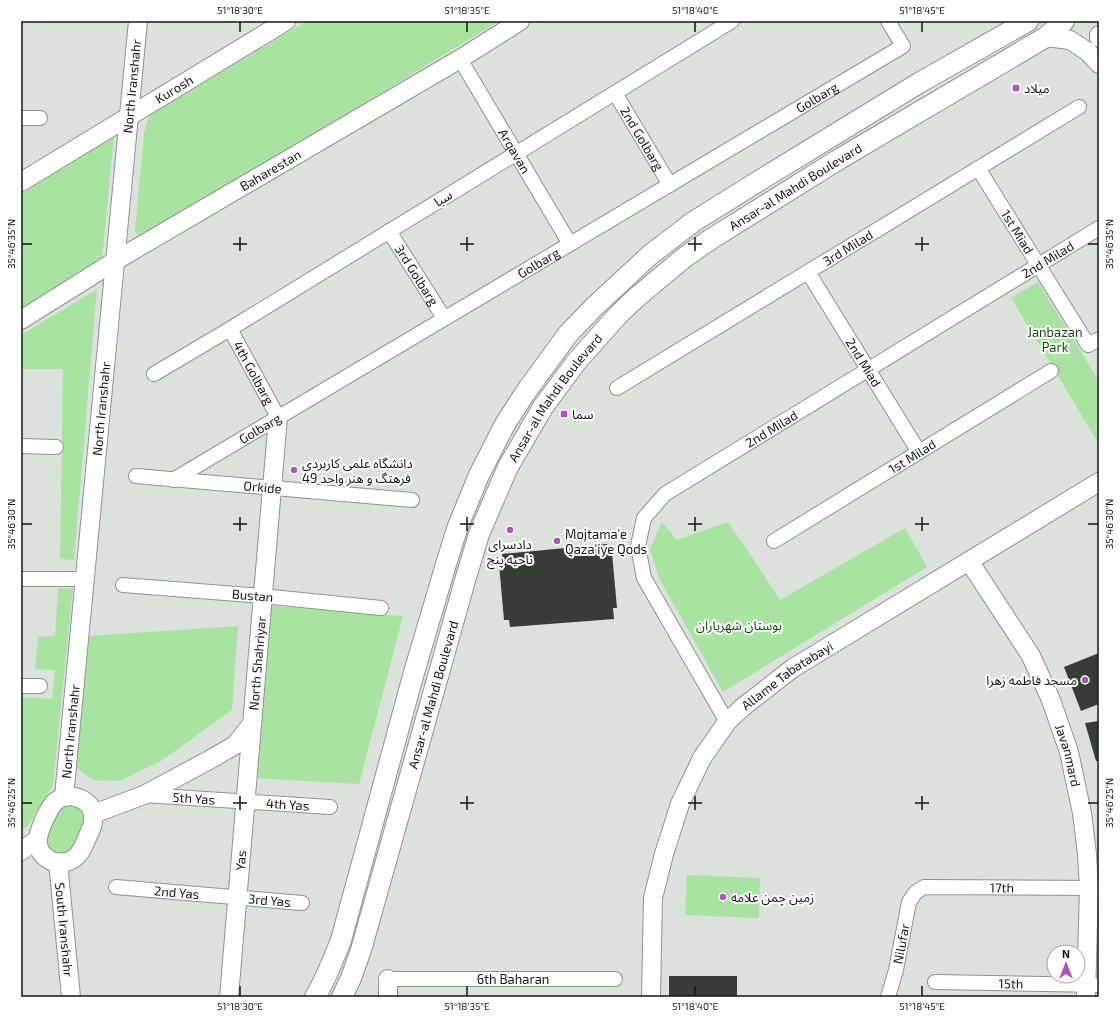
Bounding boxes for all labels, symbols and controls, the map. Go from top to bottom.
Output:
text: 51°18'30"E [217,4,263,16]
text: 51°18'35"E [444,4,490,16]
text: 51°18'40"E [672,4,719,16]
text: 51°18'45"E [899,4,945,16]
street label: North Iranshahr [119,38,144,134]
street label: Kurosh [152,71,196,107]
street label: Golbarg [793,78,841,116]
place label: میلاد [1024,80,1050,96]
marker: میلاد [1011,83,1021,93]
street label: 2nd Golbarg [617,104,667,173]
street label: Arqavan [495,126,534,176]
street label: Ansar-al Mahdi Boulevard [726,140,865,234]
street label: Baharestan [237,146,304,194]
street label: سبا [431,186,455,210]
street label: 1st Miad [998,207,1037,257]
text: 35°46'35"N [5,219,17,269]
text: 35°46'35"N [1103,219,1115,269]
street label: 3rd Milad [820,226,876,269]
street label: 2nd Milad [1019,237,1077,282]
street label: 3rd Golbarg [392,241,442,308]
street label: Golbarg [514,244,562,282]
park label: Janbazan Park [1028,324,1082,355]
street label: Ansar-al Mahdi Boulevard [505,330,605,465]
street label: 2nd Miad [843,335,885,390]
street label: 4th Golbarg [230,338,278,407]
street label: North Iranshahr [89,361,113,457]
place label: سما [572,406,594,422]
street label: 2nd Milad [742,407,800,451]
marker: سما [559,409,569,419]
street label: Golbarg [236,410,284,447]
street label: 1st Milad [885,436,939,477]
place label: دانشگاه علمی کاربردی فرهتگ و هنر واحد 49 [302,455,413,486]
marker: دانشگاه علمی کاربردی فرهتگ و هنر واحد 49 [289,465,299,475]
street label: Orkide [243,477,282,497]
text: 35°46'30"N [5,499,17,549]
text: 35°46'30"N [1103,499,1115,549]
marker: دادسرای ناحیه پنج [505,525,515,535]
place label: Mojtama'e Qaza'iye Qods [565,526,647,557]
place label: دادسرای ناحیه پنج [487,536,533,570]
marker: Mojtama'e Qaza'iye Qods [552,536,562,546]
street label: Bustan [231,586,274,605]
street label: North Shahriyar [245,615,269,711]
park label: بوستان شهریاران [696,617,782,634]
street label: Ansar-al Mahdi Boulevard [404,619,461,771]
street label: Allame Tabatabayi [738,638,836,713]
place label: مسجد فاطمه زهرا [986,672,1077,688]
marker: مسجد فاطمه زهرا [1080,675,1090,685]
street label: North Iranshahr [58,683,83,779]
street label: Javanmard [1052,722,1084,788]
text: 35°46'25"N [5,778,17,828]
text: 35°46'25"N [1103,778,1115,828]
street label: 5th Yas [172,789,216,808]
street label: 4th Yas [265,795,310,814]
street label: Yas [232,850,249,871]
street label: 17th [990,879,1014,896]
street label: South Iranshahr [52,882,77,978]
street label: 2nd Yas [154,882,200,902]
place label: زمین چمن علامه [731,889,814,907]
street label: 3rd Yas [247,890,291,910]
marker: زمین چمن علامه [718,892,728,902]
street label: Nilufar [889,922,913,965]
north arrow [1046,944,1086,984]
text: N [1062,947,1070,960]
street label: 6th Baharan [477,971,549,987]
street label: 15th [999,975,1023,992]
text: 51°18'30"E [217,1000,263,1012]
text: 51°18'35"E [444,1000,490,1012]
text: 51°18'40"E [672,1000,719,1012]
text: 51°18'45"E [899,1000,945,1012]

